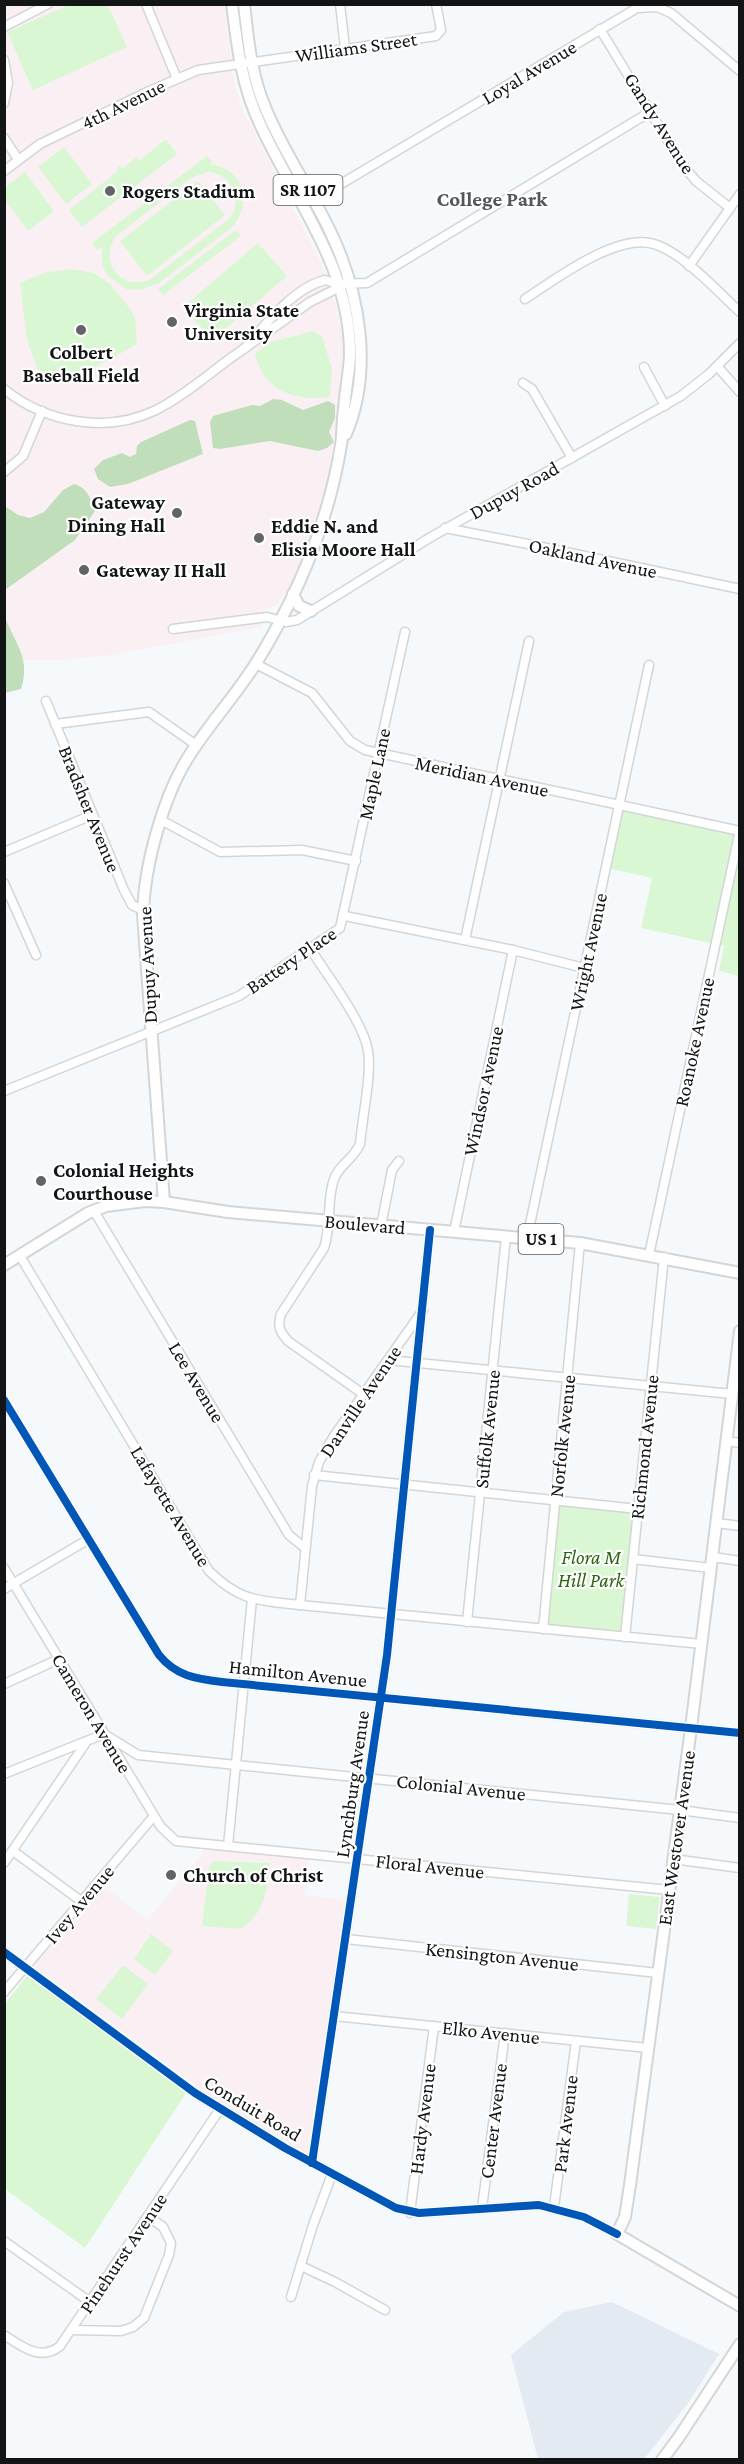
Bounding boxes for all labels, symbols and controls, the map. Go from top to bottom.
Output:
street label: Williams Street [294,28,419,66]
street label: Loyal Avenue [478,35,581,110]
street label: Gandy Avenue [619,68,700,178]
street label: 4th Avenue [78,74,169,134]
road number: SR 1107 [274,175,342,205]
place label: Rogers Stadium [122,180,255,202]
marker: Rogers Stadium [103,184,117,198]
district label: College Park [436,187,548,211]
place label: Virginia State University [183,299,299,344]
marker: Virginia State University [165,315,179,329]
marker: Colbert Baseball Field [74,323,88,337]
place label: Colbert Baseball Field [22,341,140,386]
street label: Dupuy Road [466,456,563,524]
place label: Gateway Dining Hall [68,491,165,536]
marker: Gateway Dining Hall [170,506,184,520]
place label: Eddie N. and Elisia Moore Hall [271,515,416,560]
marker: Eddie N. and Elisia Moore Hall [252,531,266,545]
street label: Oakland Avenue [527,534,659,582]
place label: Gateway II Hall [96,559,226,581]
marker: Gateway II Hall [77,563,91,577]
street label: Maple Lane [354,726,395,822]
street label: Bradsher Avenue [55,742,125,876]
street label: Meridian Avenue [413,751,551,801]
street label: Wright Avenue [565,891,612,1013]
street label: Dupuy Avenue [133,906,162,1024]
street label: Battery Place [242,922,341,999]
street label: Roanoke Avenue [670,975,718,1109]
street label: Windsor Avenue [459,1024,508,1158]
place label: Colonial Heights Courthouse [53,1159,194,1204]
marker: Colonial Heights Courthouse [34,1174,48,1188]
street label: Boulevard [324,1210,407,1239]
road number: US 1 [518,1224,564,1254]
street label: Lee Avenue [164,1338,230,1427]
street label: Danville Avenue [315,1341,406,1461]
street label: Suffolk Avenue [470,1368,504,1489]
street label: Norfolk Avenue [545,1373,579,1498]
street label: Richmond Avenue [625,1373,663,1520]
street label: Lafayette Avenue [126,1442,216,1571]
park label: Flora M Hill Park [558,1546,626,1591]
street label: Cameron Avenue [48,1649,137,1777]
street label: Hamilton Avenue [228,1655,368,1691]
street label: Lynchburg Avenue [331,1709,374,1859]
street label: East Westover Avenue [653,1749,699,1927]
street label: Colonial Avenue [395,1769,527,1805]
street label: Floral Avenue [375,1849,486,1883]
street label: Ivey Avenue [40,1860,119,1948]
place label: Church of Christ [183,1864,324,1886]
marker: Church of Christ [164,1868,178,1882]
street label: Kensington Avenue [424,1937,580,1976]
street label: Elko Avenue [441,2016,541,2048]
street label: Hardy Avenue [404,2062,441,2176]
street label: Center Avenue [475,2062,511,2180]
street label: Conduit Road [200,2070,306,2146]
street label: Park Avenue [548,2074,582,2174]
street label: Pinehurst Avenue [75,2189,171,2317]

